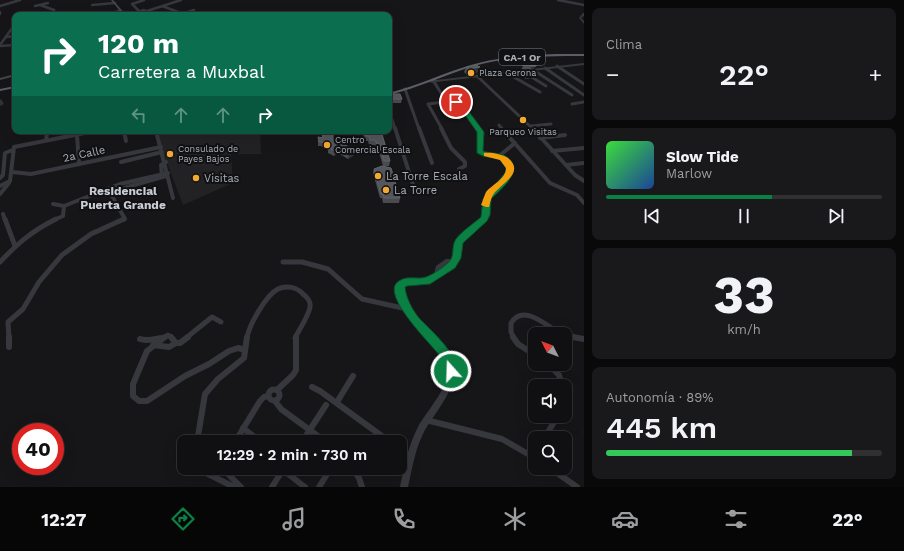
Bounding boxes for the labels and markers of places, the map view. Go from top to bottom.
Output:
marker: Plaza Gerona [466,68,476,78]
place label: Plaza Gerona [479,68,536,78]
pin [439,85,473,119]
marker: Parqueo Visitas [518,115,528,125]
place label: Parqueo Visitas [489,127,557,137]
place label: Centro Comercial Escala [335,135,410,155]
marker: Centro Comercial Escala [322,140,332,150]
place label: Consulado de Payes Bajos [178,144,238,164]
marker: Consulado de Payes Bajos [165,149,175,159]
place label: La Torre Escala [386,170,468,183]
marker: La Torre Escala [373,171,383,181]
place label: Visitas [204,172,240,185]
marker: Visitas [191,173,201,183]
place label: La Torre [394,184,437,197]
marker: La Torre [381,185,391,195]

